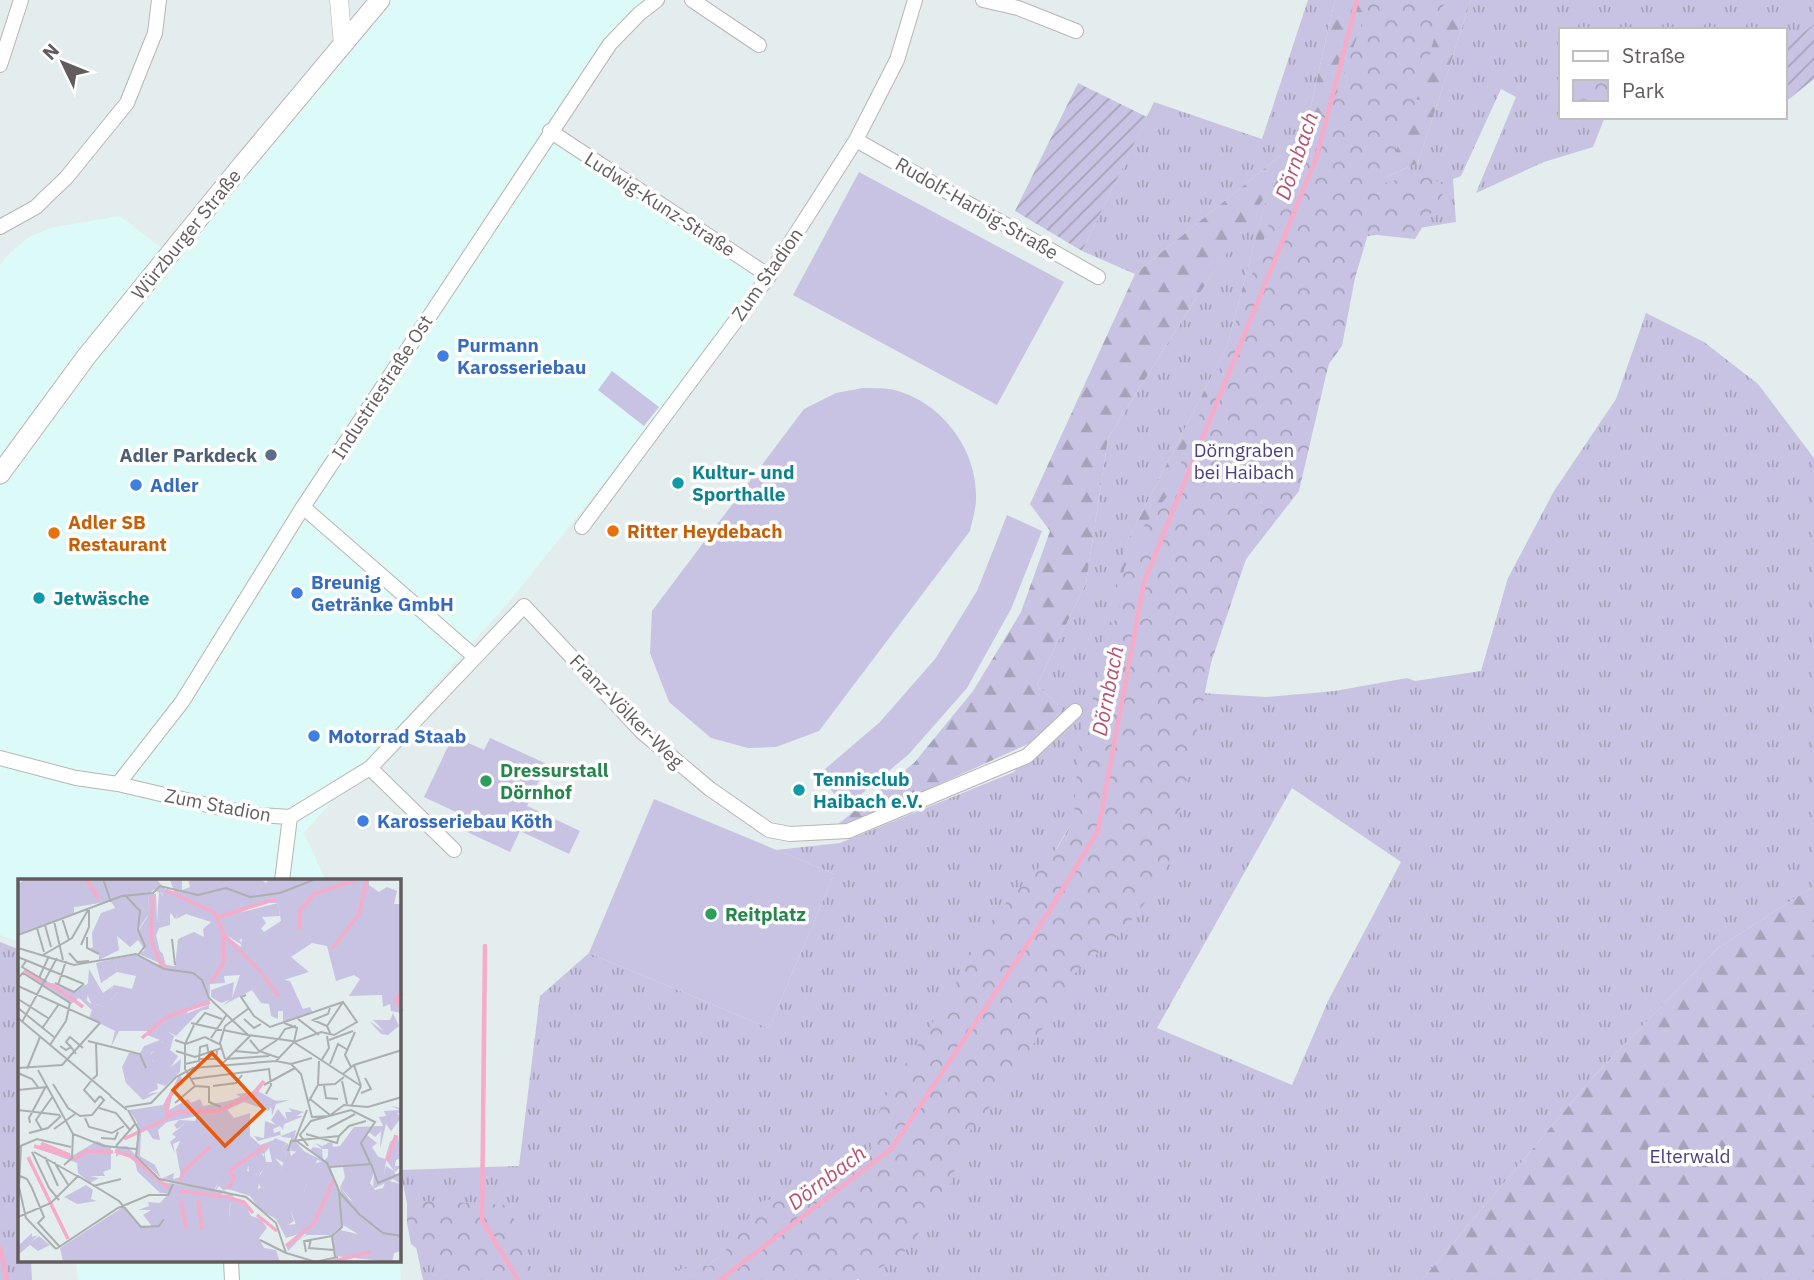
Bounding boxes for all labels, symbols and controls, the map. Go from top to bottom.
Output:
north arrow [28,28,98,98]
legend [1559,28,1786,119]
text: N [37,38,64,65]
text: Straße [1622,41,1685,69]
text: Park [1622,76,1665,104]
water label: Dörnbach [1268,108,1324,203]
street label: Ludwig-Kunz-Straße [580,146,740,262]
street label: Rudolf-Harbig-Straße [891,152,1063,264]
street label: Würzburger Straße [126,164,246,304]
street label: Zum Stadion [726,223,808,325]
street label: Industriestraße Ost [326,310,438,464]
place label: Purmann Karosseriebau [457,333,586,379]
marker: Purmann Karosseriebau [435,348,451,364]
park label: Dörngraben bei Haibach [1194,438,1294,484]
place label: Adler Parkdeck [120,443,257,467]
marker: Adler Parkdeck [263,447,279,463]
place label: Kultur- und Sporthalle [692,460,794,506]
place label: Adler [150,473,199,497]
marker: Kultur- und Sporthalle [670,475,686,491]
marker: Adler [128,477,144,493]
place label: Adler SB Restaurant [68,510,167,556]
place label: Ritter Heydebach [627,519,783,543]
marker: Ritter Heydebach [605,523,621,539]
marker: Adler SB Restaurant [46,525,62,541]
place label: Breunig Getränke GmbH [311,570,454,616]
marker: Breunig Getränke GmbH [289,585,305,601]
place label: Jetwäsche [53,586,150,610]
marker: Jetwäsche [31,590,47,606]
water label: Dörnbach [1085,643,1129,738]
street label: Franz-Völker-Weg [565,649,689,773]
place label: Motorrad Staab [328,724,466,748]
marker: Motorrad Staab [306,728,322,744]
place label: Dressurstall Dörnhof [500,758,609,804]
place label: Tennisclub Haibach e.V. [813,767,923,813]
marker: Dressurstall Dörnhof [478,773,494,789]
marker: Tennisclub Haibach e.V. [791,782,807,798]
street label: Zum Stadion [163,783,273,827]
place label: Karosseriebau Köth [377,809,553,833]
marker: Karosseriebau Köth [355,813,371,829]
inset map [18,879,401,1262]
place label: Reitplatz [725,902,806,926]
marker: Reitplatz [703,906,719,922]
water label: Dörnbach [782,1139,871,1216]
park label: Elterwald [1650,1144,1731,1168]

